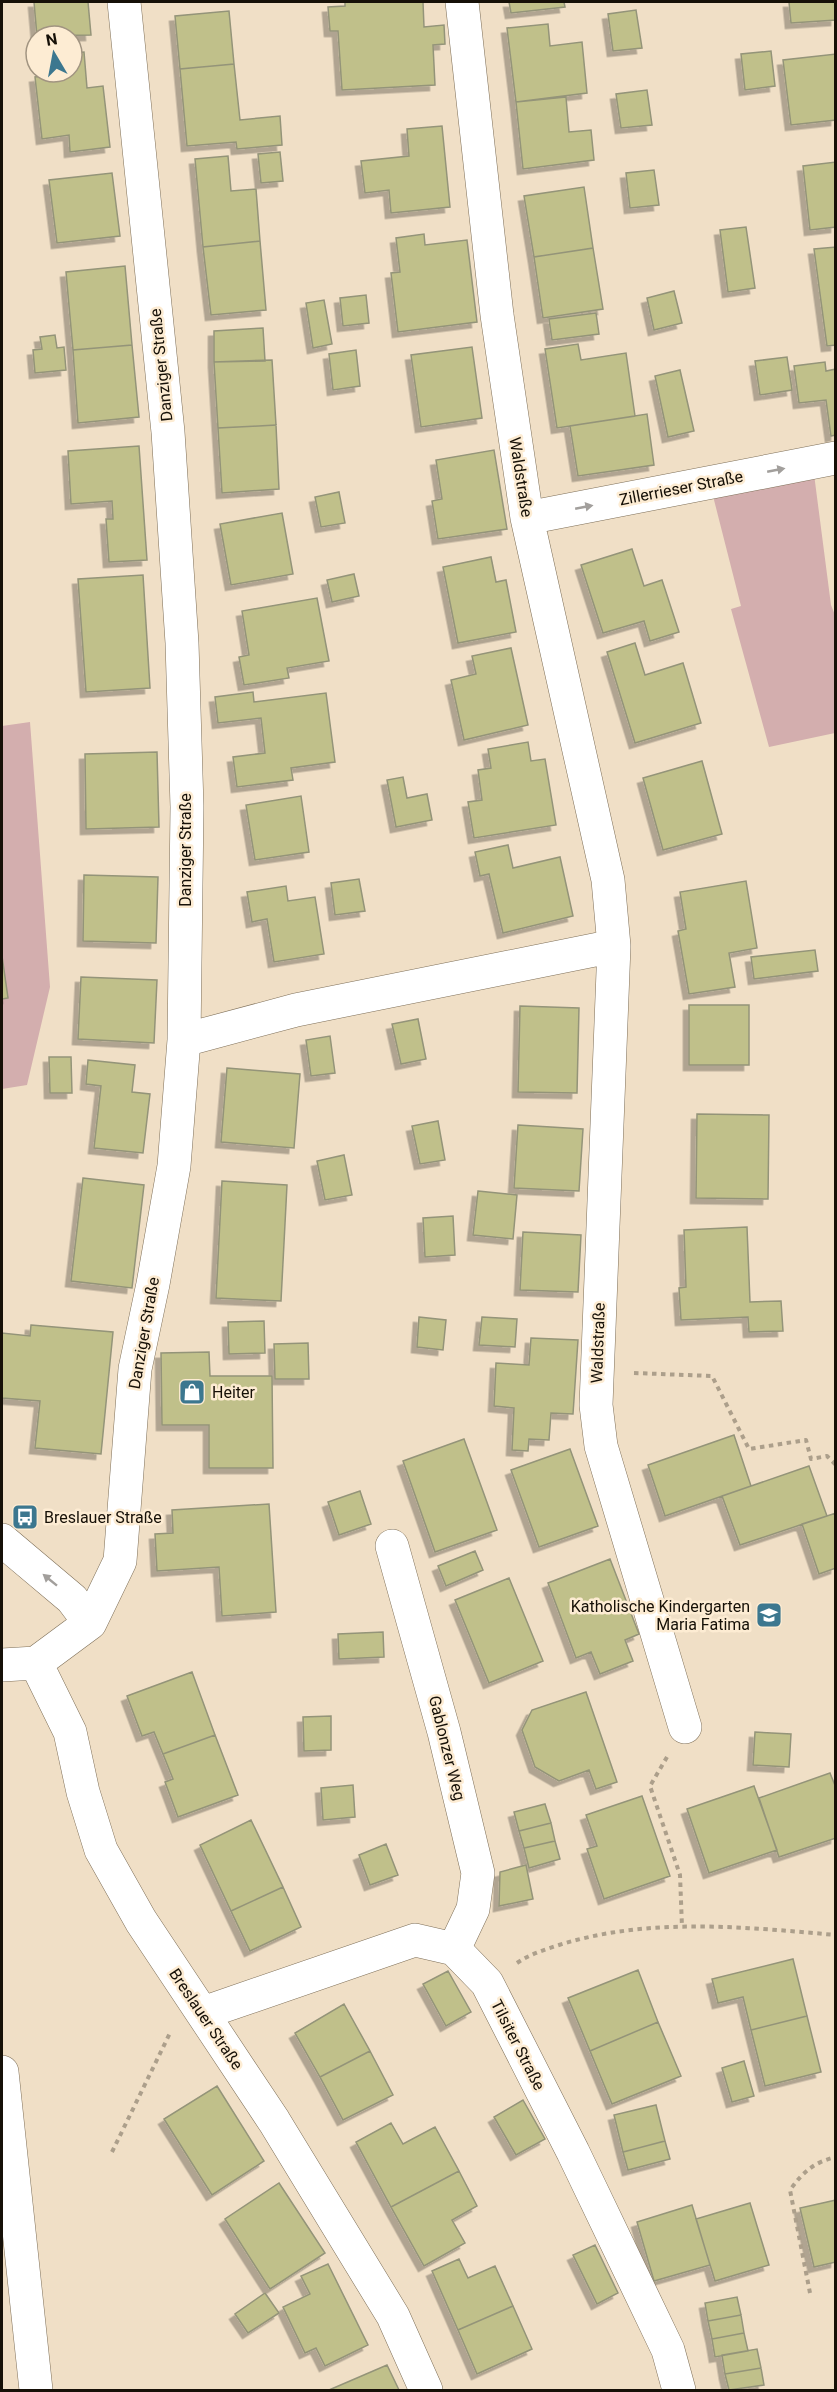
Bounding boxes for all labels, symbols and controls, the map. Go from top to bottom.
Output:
north arrow [24,24,84,84]
text: N [44,29,59,50]
street label: Danziger Straße [146,308,176,422]
street label: Waldstraße [505,436,537,518]
one-way arrow [766,465,785,474]
street label: Zillerrieser Straße [618,467,744,509]
one-way arrow [575,502,594,511]
street label: Danziger Straße [176,793,195,907]
street label: Danziger Straße [125,1276,163,1390]
street label: Waldstraße [587,1302,609,1384]
shop icon: Heiter [177,1377,207,1407]
place label: Heiter [212,1383,256,1402]
bus stop icon: Breslauer Straße [10,1502,40,1532]
place label: Breslauer Straße [44,1508,162,1527]
one-way arrow [43,1575,58,1587]
place label: Katholische Kindergarten Maria Fatima [571,1597,750,1634]
school or university icon: Katholische Kindergarten Maria Fatima [754,1600,784,1630]
street label: Gablonzer Weg [425,1694,469,1802]
street label: Breslauer Straße [165,1965,247,2073]
street label: Tilsiter Straße [487,1997,549,2093]

